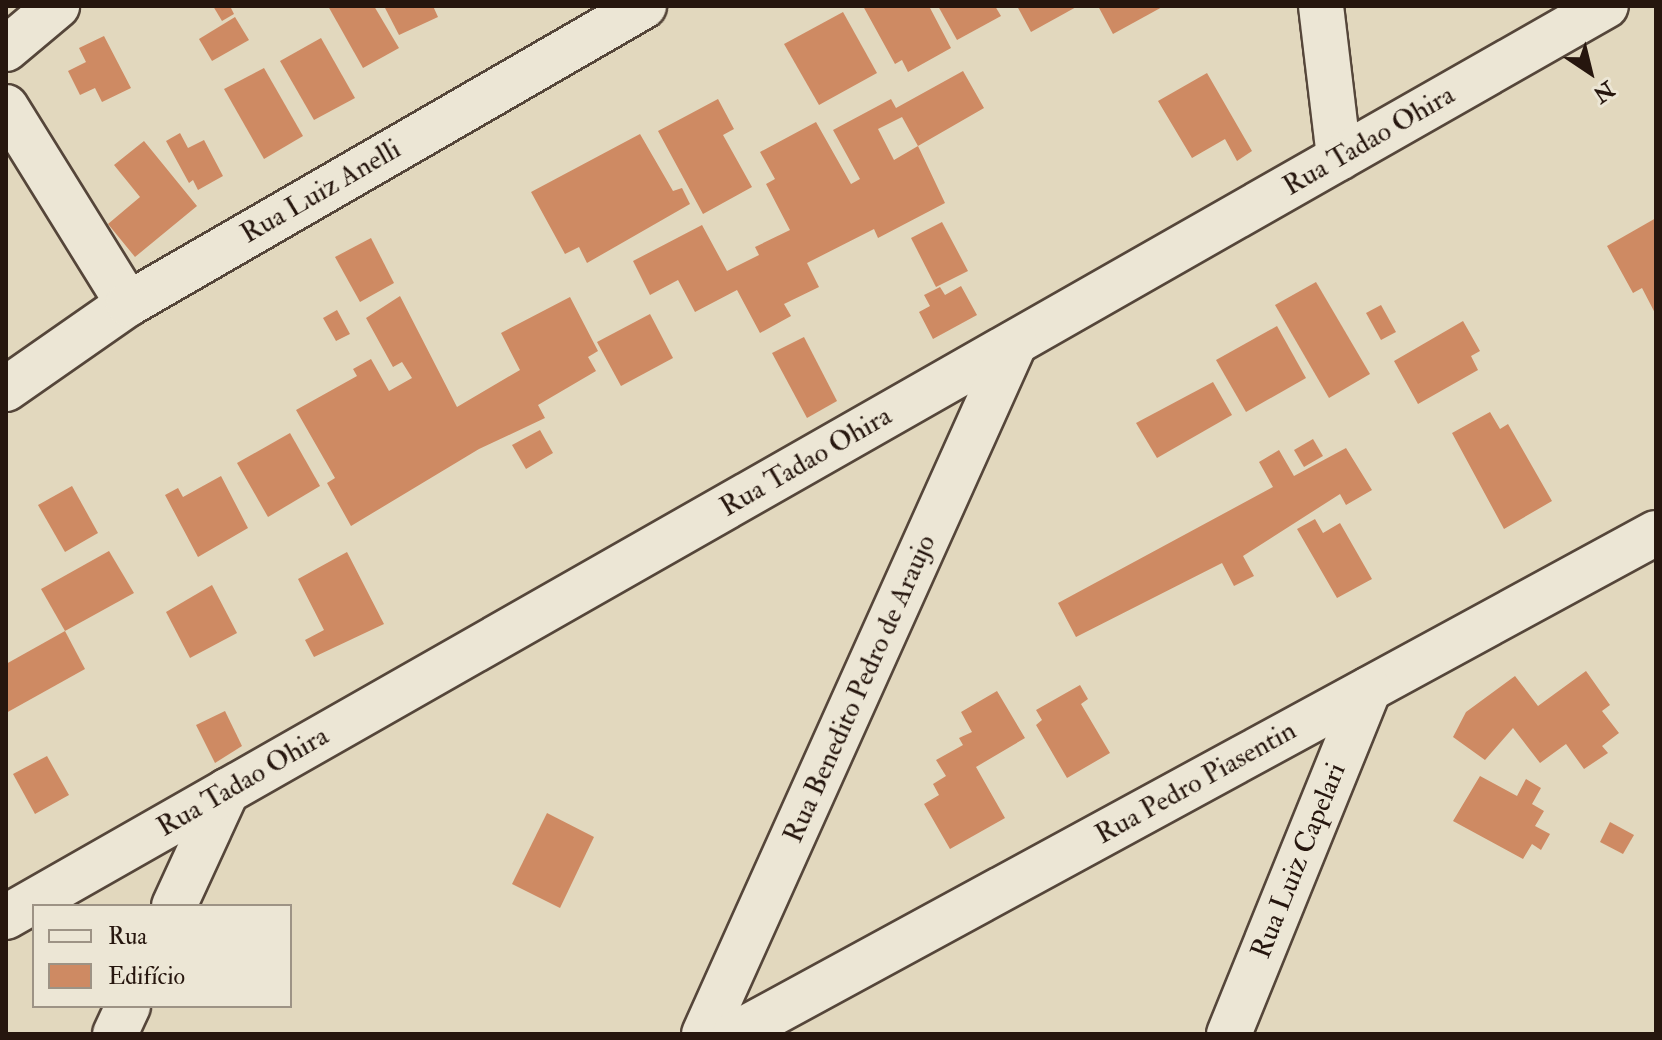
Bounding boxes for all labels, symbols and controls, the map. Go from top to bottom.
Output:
north arrow [1550,32,1630,112]
text: N [1588,75,1620,109]
street label: Rua Tadao Ohira [1277,78,1461,204]
street label: Rua Luiz Anelli [235,133,407,251]
street label: Rua Tadao Ohira [714,399,898,525]
street label: Rua Benedito Pedro de Araujo [777,530,943,848]
street label: Rua Pedro Piasentin [1090,714,1302,852]
street label: Rua Tadao Ohira [151,719,335,845]
street label: Rua Luiz Capelari [1245,758,1353,964]
legend [32,904,292,1008]
text: Rua [108,921,147,952]
text: Edifício [108,961,185,992]

